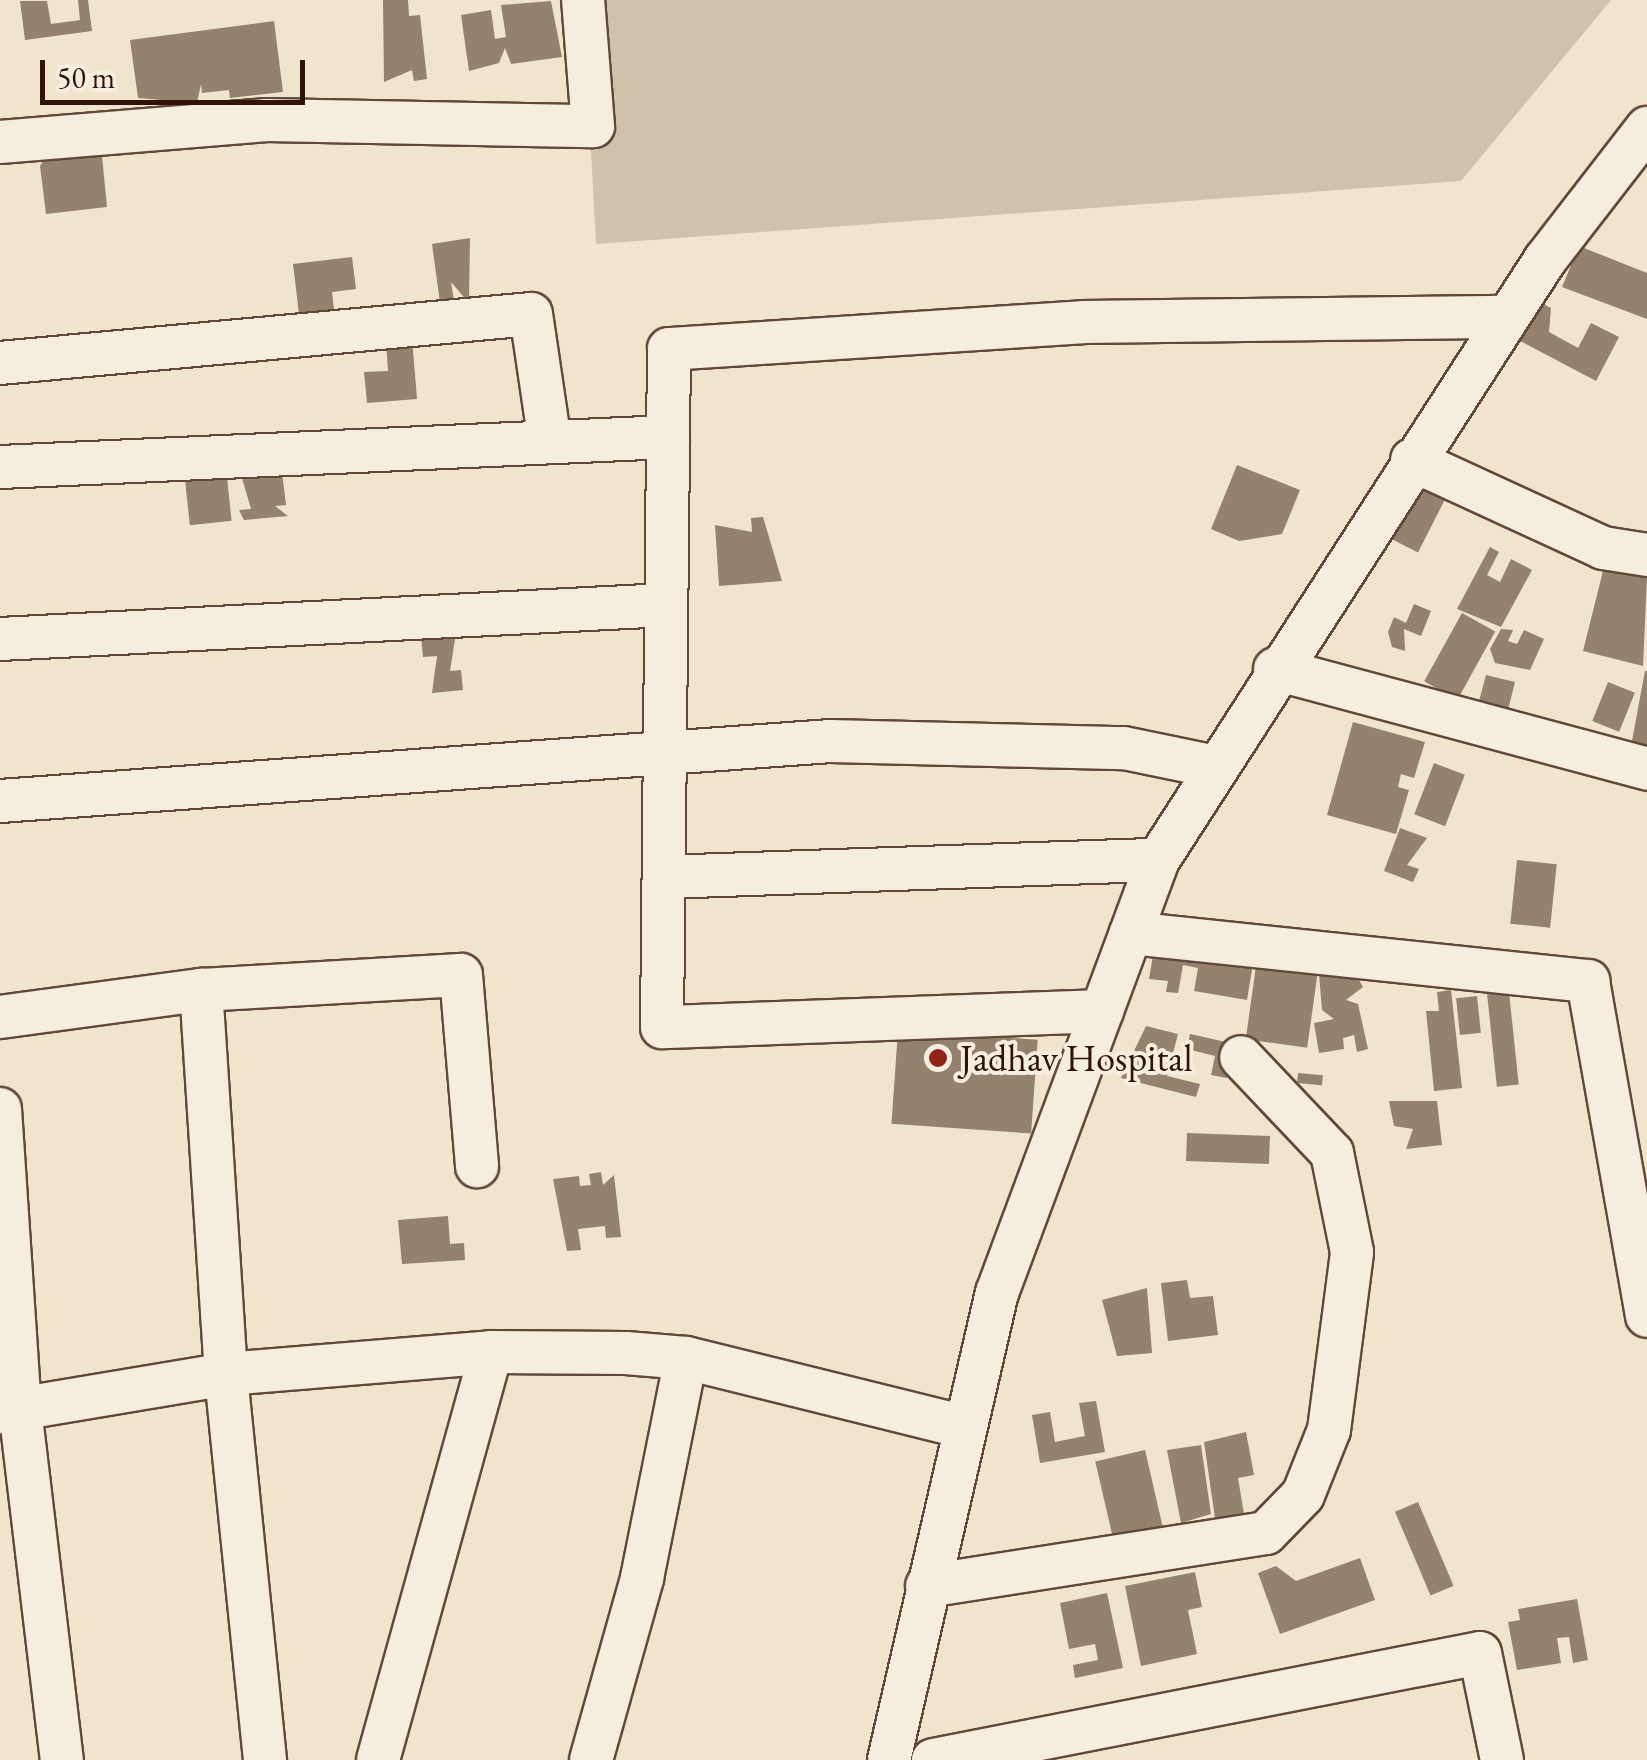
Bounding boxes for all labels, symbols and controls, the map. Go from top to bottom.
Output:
scale bar [45,40,310,102]
text: 50 m [57,58,115,97]
place label: Jadhav Hospital [960,1035,1193,1081]
marker: Jadhav Hospital [925,1045,951,1071]

